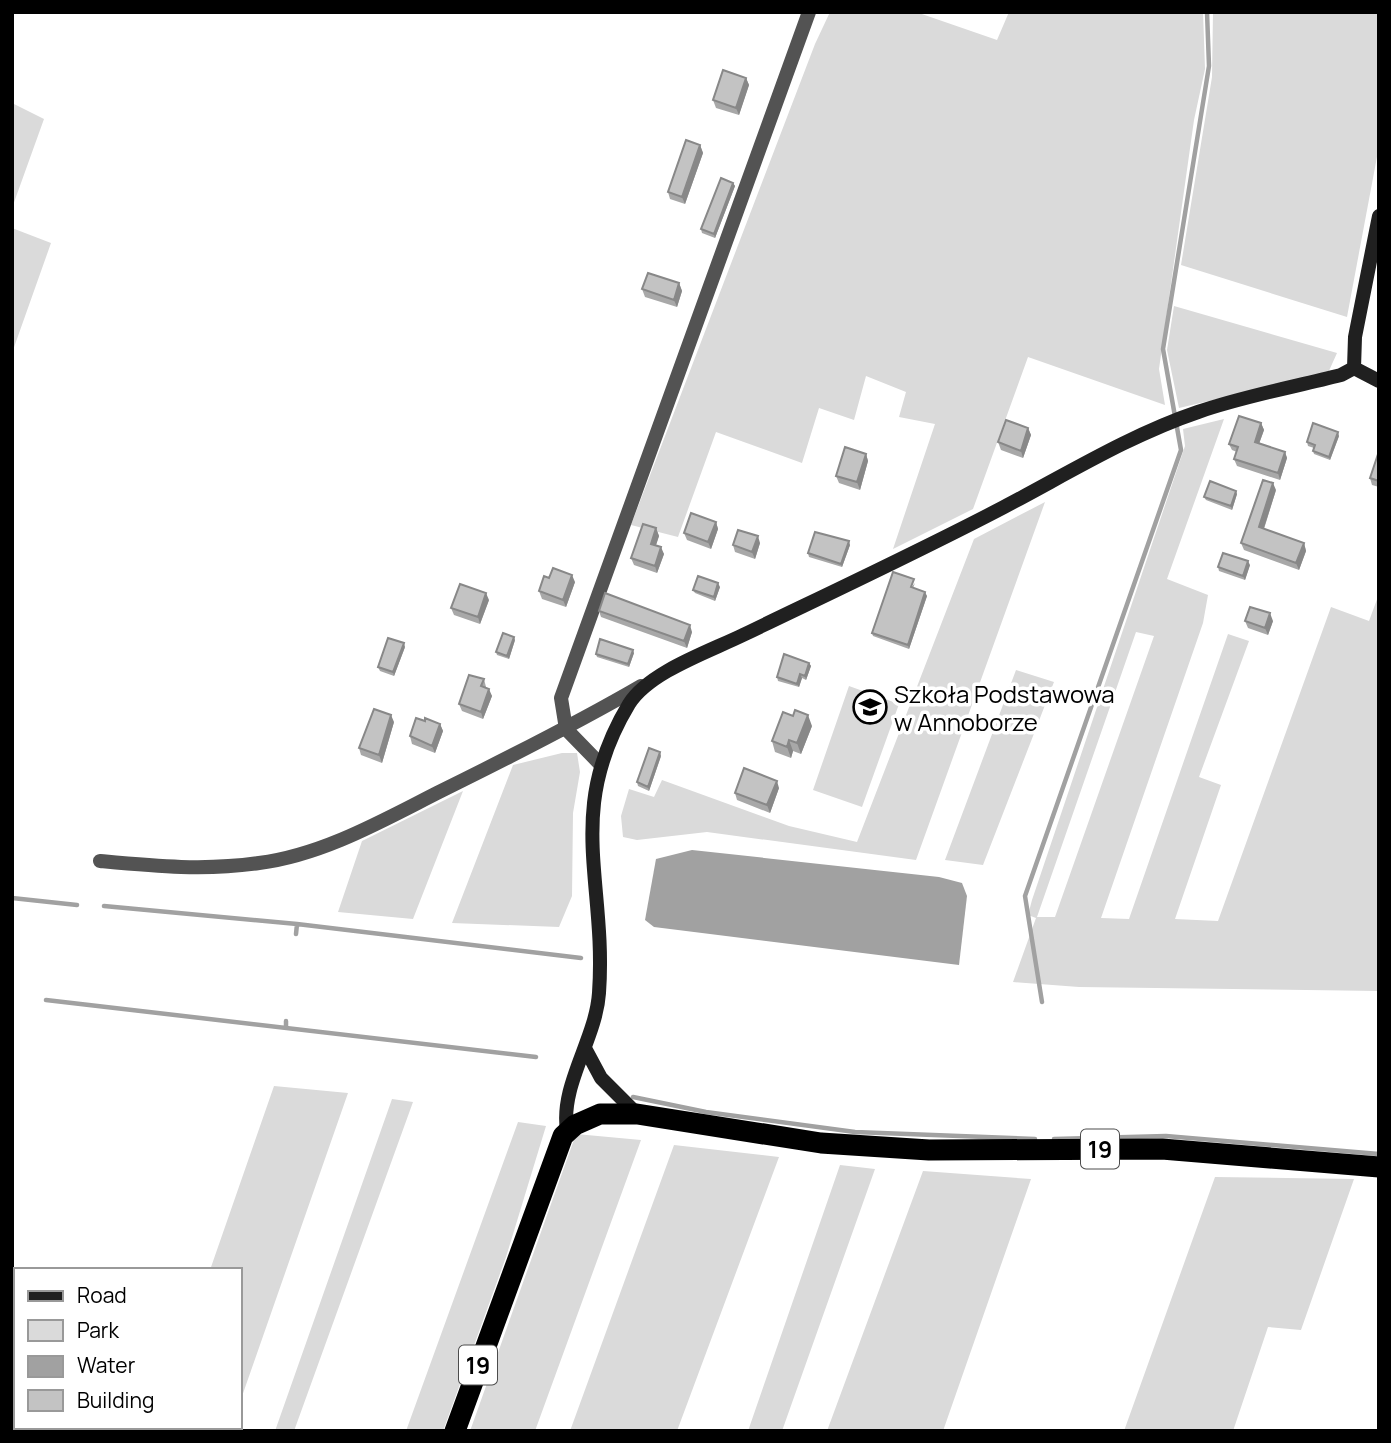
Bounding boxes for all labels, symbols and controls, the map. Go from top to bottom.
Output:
place label: Szkoła Podstawowa w Annoborze [894,677,1115,738]
school or university icon: Szkoła Podstawowa w Annoborze [851,688,889,726]
road number: 19 [1081,1130,1119,1168]
legend [14,1268,242,1429]
text: Road [77,1281,127,1309]
text: Park [77,1316,119,1344]
road number: 19 [459,1346,497,1384]
text: Water [77,1351,136,1379]
text: Building [77,1386,154,1414]

